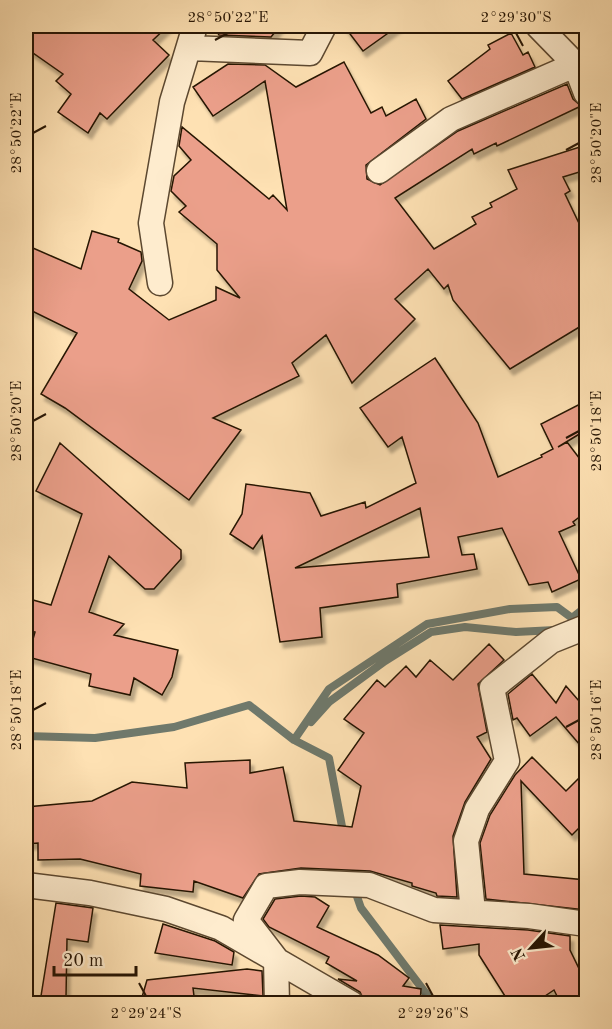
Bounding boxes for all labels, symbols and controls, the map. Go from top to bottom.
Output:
text: 28°50'22"E [188,11,268,26]
text: 2°29'30"S [480,11,552,26]
text: 28°50'22"E [10,93,25,173]
text: 28°50'20"E [590,103,605,183]
text: 28°50'20"E [10,381,25,461]
text: 28°50'18"E [590,391,605,471]
text: 28°50'18"E [10,670,25,750]
text: 28°50'16"E [590,680,605,760]
north arrow [501,918,561,978]
scale bar [54,939,136,977]
text: N [509,944,529,963]
text: 20 m [63,952,103,970]
text: 2°29'24"S [110,1007,182,1022]
text: 2°29'26"S [397,1007,469,1022]

